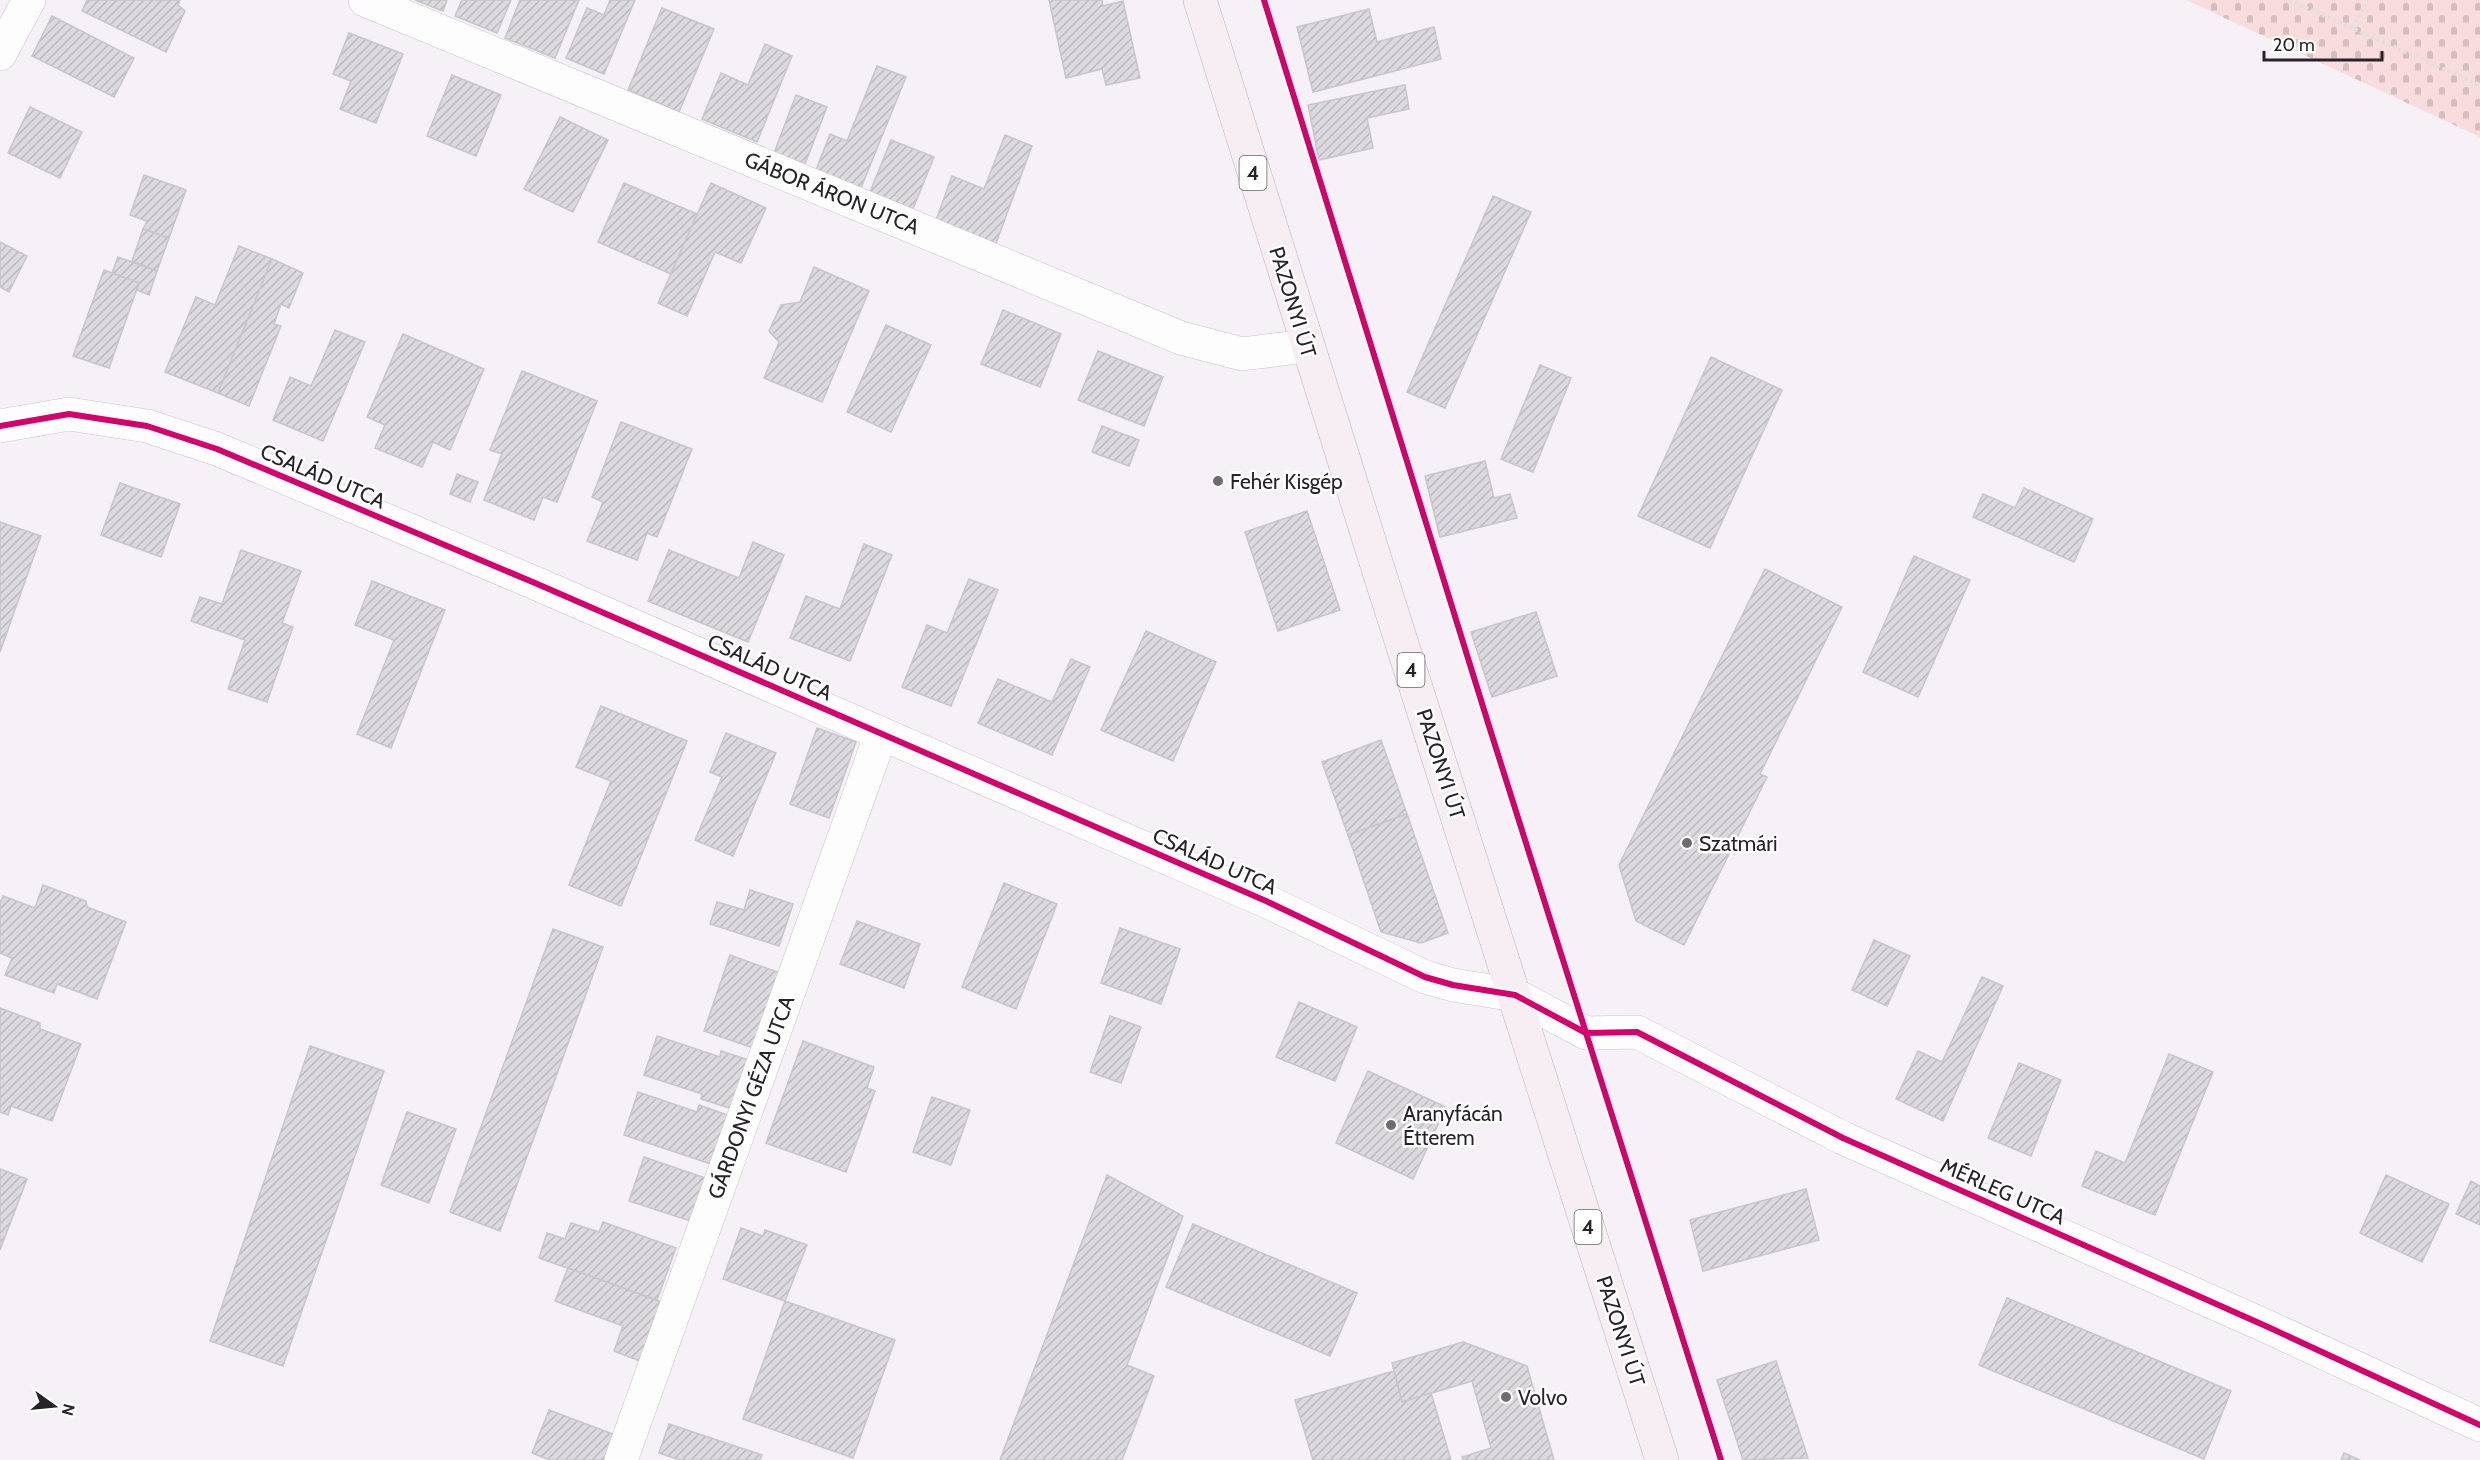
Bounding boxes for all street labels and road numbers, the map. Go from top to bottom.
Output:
street label: GÁBOR ÁRON UTCA [741,147,923,239]
road number: 4 [1240,156,1266,190]
street label: PAZONYI ÚT [1264,244,1322,360]
street label: CSALÁD UTCA [257,438,389,514]
street label: CSALÁD UTCA [704,628,836,706]
road number: 4 [1398,653,1424,687]
street label: PAZONYI ÚT [1411,706,1471,822]
street label: CSALÁD UTCA [1149,822,1281,900]
street label: GÁRDONYI GÉZA UTCA [703,992,799,1202]
street label: MÉRLEG UTCA [1937,1152,2069,1230]
road number: 4 [1574,1210,1602,1244]
street label: PAZONYI ÚT [1591,1273,1651,1389]

